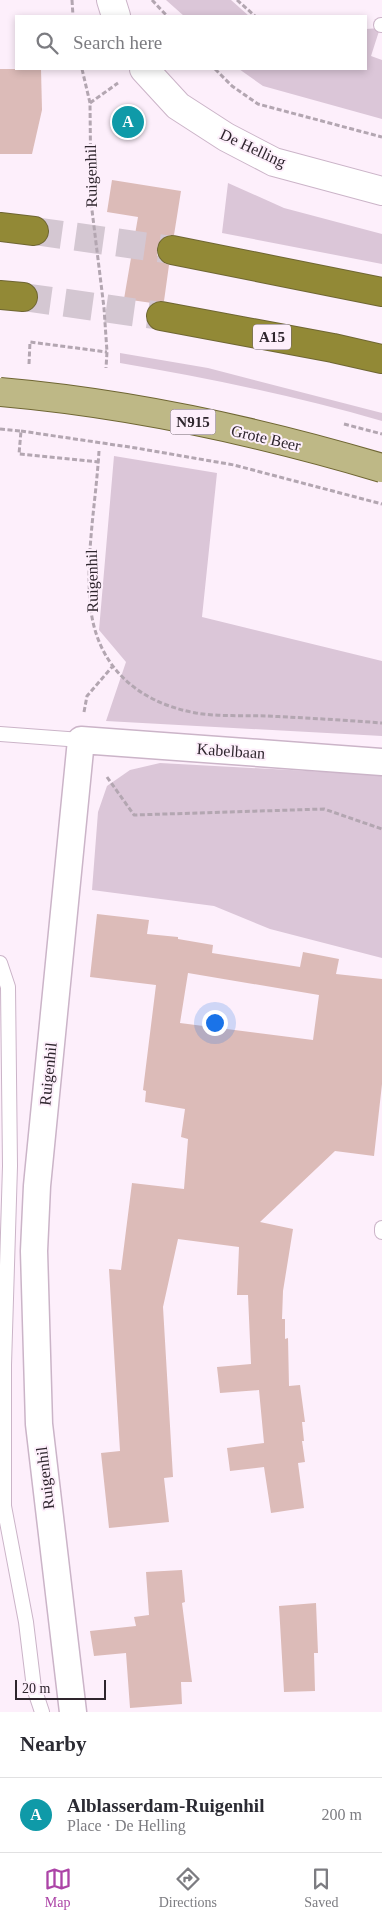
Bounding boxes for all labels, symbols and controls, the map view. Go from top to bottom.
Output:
search box [15,15,367,70]
icon: search [33,29,61,57]
text: Search here [73,32,162,53]
pin: A [112,103,144,141]
street label: De Helling [217,125,289,172]
street label: Ruigenhil [82,144,101,208]
road number: A15 [253,324,291,350]
road number: N915 [170,410,216,434]
street label: Grote Beer [230,422,303,454]
street label: Ruigenhil [83,549,102,613]
street label: Kabelbaan [196,740,266,762]
your location [202,1010,228,1036]
street label: Ruigenhil [36,1041,61,1106]
street label: Ruigenhil [33,1445,58,1510]
scale bar [15,1677,106,1700]
text: 20 m [22,1681,50,1696]
text: Nearby [20,1732,87,1756]
text: Alblasserdam-Ruigenhil [67,1795,264,1816]
text: A [30,1806,42,1823]
text: 200 m [322,1806,362,1823]
text: Place · De Helling [67,1817,186,1834]
tab: Map [44,1865,72,1911]
tab: Directions [159,1865,217,1911]
tab: Saved [304,1865,338,1911]

